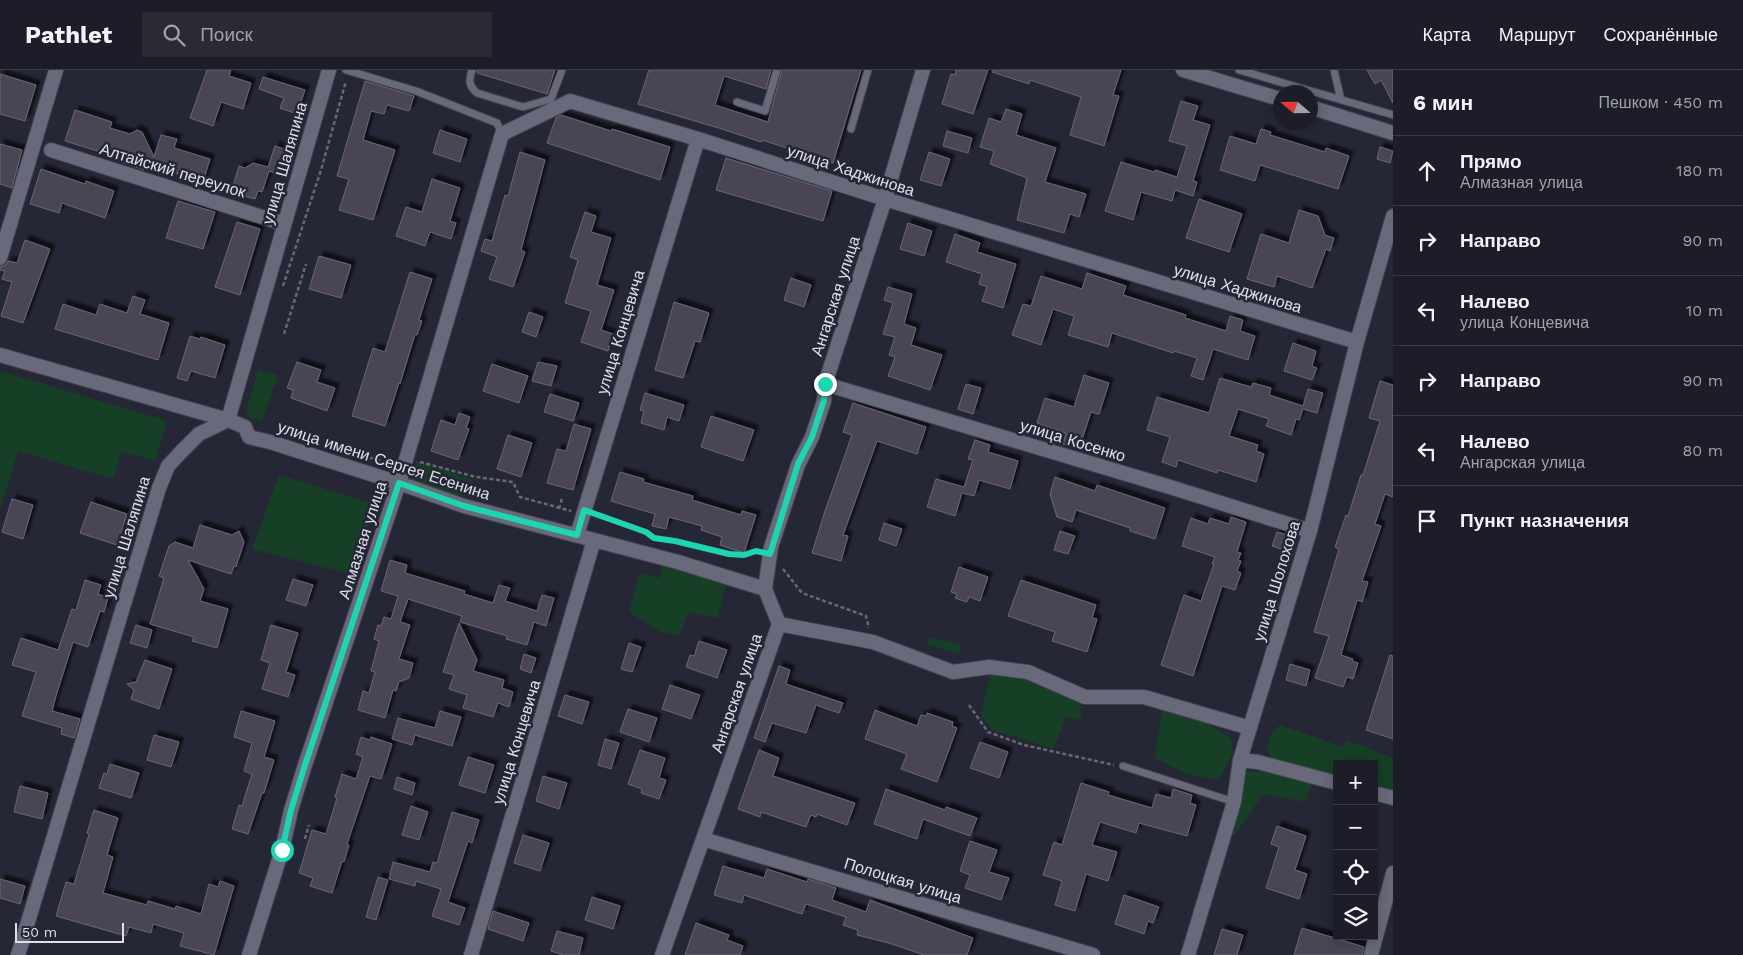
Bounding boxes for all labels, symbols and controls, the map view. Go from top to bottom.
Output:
search box [142,12,492,57]
text: Pathlet [25,21,112,49]
icon: search [160,21,188,49]
text: Поиск [200,23,253,46]
text: Карта [1423,24,1471,45]
text: Маршрут [1499,24,1575,45]
text: Сохранённые [1603,24,1718,45]
north arrow [1273,85,1318,130]
text: 6 мин [1413,90,1473,115]
text: Пешком · 450 m [1598,93,1723,112]
street label: улица Шаляпина [258,100,311,226]
street label: Алтайский переулок [98,139,249,202]
street label: улица Хаджинова [785,141,917,200]
text: Прямо [1460,150,1522,173]
icon: ahead [1413,157,1441,185]
text: 180 m [1676,161,1723,180]
text: Алмазная улица [1460,173,1583,192]
icon: right [1413,227,1441,255]
text: Направо [1460,229,1541,252]
text: 90 m [1682,231,1723,250]
street label: Ангарская улица [807,234,864,359]
street label: улица Хаджинова [1172,260,1304,317]
street label: улица Концевича [593,268,648,397]
text: Налево [1460,290,1530,313]
icon: left [1413,297,1441,325]
text: 10 m [1686,301,1723,320]
text: улица Концевича [1460,313,1589,332]
icon: right [1413,367,1441,395]
text: Направо [1460,369,1541,392]
text: 90 m [1682,371,1723,390]
route end [814,373,837,396]
street label: улица Косенко [1018,415,1128,466]
street label: улица имени Сергея Есенина [275,417,493,504]
text: Налево [1460,430,1530,453]
icon: left [1413,437,1441,465]
text: 80 m [1682,441,1723,460]
text: Ангарская улица [1460,453,1585,472]
street label: улица Шаляпина [99,474,154,600]
street label: Алмазная улица [334,479,391,602]
icon: arrive [1413,507,1441,535]
text: Пункт назначения [1460,509,1629,532]
street label: улица Шолохова [1249,519,1304,644]
street label: Ангарская улица [707,631,766,755]
street label: улица Концевича [489,678,544,807]
map controls [1333,760,1378,940]
button: + [1333,760,1378,805]
button: − [1333,805,1378,850]
route start [271,839,294,862]
button: locate [1333,850,1378,895]
street label: Полоцкая улица [842,854,964,907]
button: layers [1333,895,1378,940]
scale bar [15,920,124,943]
text: 50 m [22,924,57,940]

